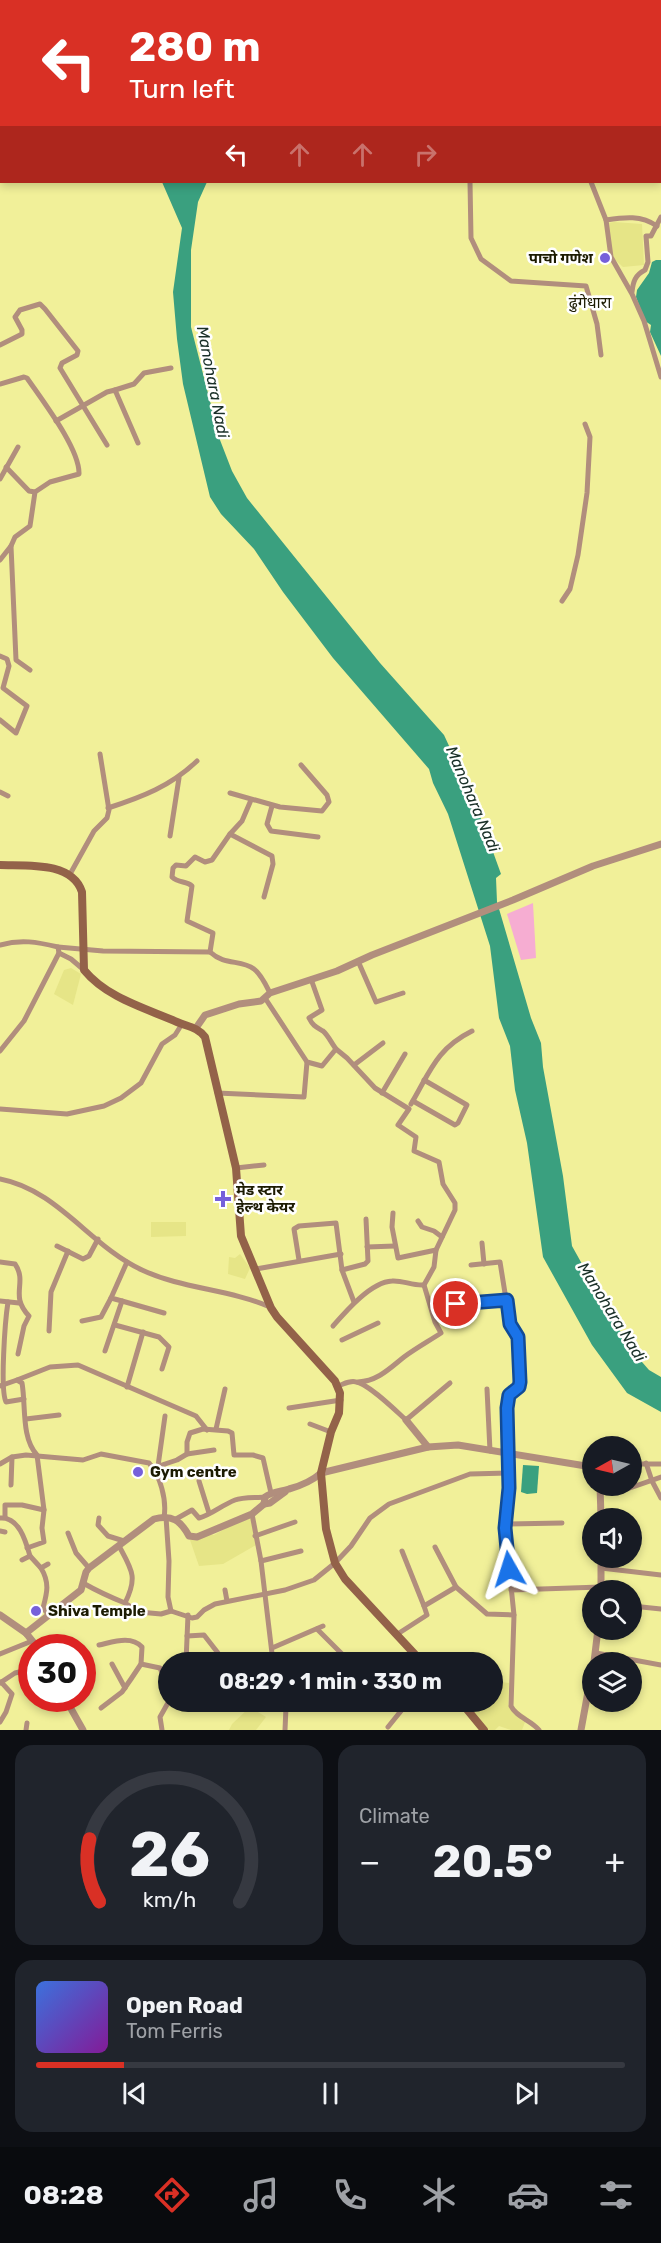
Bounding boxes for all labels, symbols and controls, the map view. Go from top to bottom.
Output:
text: 280 m [129,22,261,72]
icon: left [30,24,108,102]
text: Turn left [129,73,234,105]
icon: left [220,138,253,171]
icon: ahead [283,138,316,171]
icon: ahead [346,138,379,171]
icon: right [409,138,442,171]
place label: पाचो गणेश [529,249,594,267]
marker: पाचो गणेश [598,251,612,265]
district label: ढुंगेधारा [568,293,612,313]
water label: Manohara Nadi [193,324,233,441]
water label: Manohara Nadi [442,743,504,856]
place label: मेड स्टार हेल्थ केयर [236,1181,295,1216]
marker: मेड स्टार हेल्थ केयर [214,1190,232,1208]
water label: Manohara Nadi [574,1259,651,1366]
pin [430,1278,481,1329]
icon: arrive [439,1287,472,1320]
north arrow [582,1436,642,1496]
map controls [582,1436,642,1712]
place label: Gym centre [150,1463,237,1481]
marker: Gym centre [131,1465,145,1479]
button: sound [582,1508,642,1568]
position arrow [477,1537,541,1601]
button: search [582,1580,642,1640]
place label: Shiva Temple [48,1602,146,1620]
marker: Shiva Temple [29,1604,43,1618]
speed limit sign: 30 [18,1634,96,1712]
button: layers [582,1652,642,1712]
text: 08:29 · 1 min · 330 m [219,1668,442,1695]
text: Climate [359,1804,430,1828]
text: 26 [128,1818,210,1892]
text: 20.5° [433,1835,552,1888]
text: − [359,1842,380,1881]
text: + [604,1842,625,1881]
text: km/h [142,1887,196,1912]
text: Open Road [126,1992,243,2019]
text: Tom Ferris [126,2019,223,2043]
icon: previous [118,2077,151,2110]
icon: pause [314,2077,347,2110]
icon: next [510,2077,543,2110]
icon: directions [151,2174,193,2216]
icon: music [240,2174,282,2216]
icon: phone [329,2174,371,2216]
icon: climate [418,2174,460,2216]
icon: car [507,2174,549,2216]
icon: filters [595,2174,637,2216]
text: 08:28 [23,2179,104,2211]

